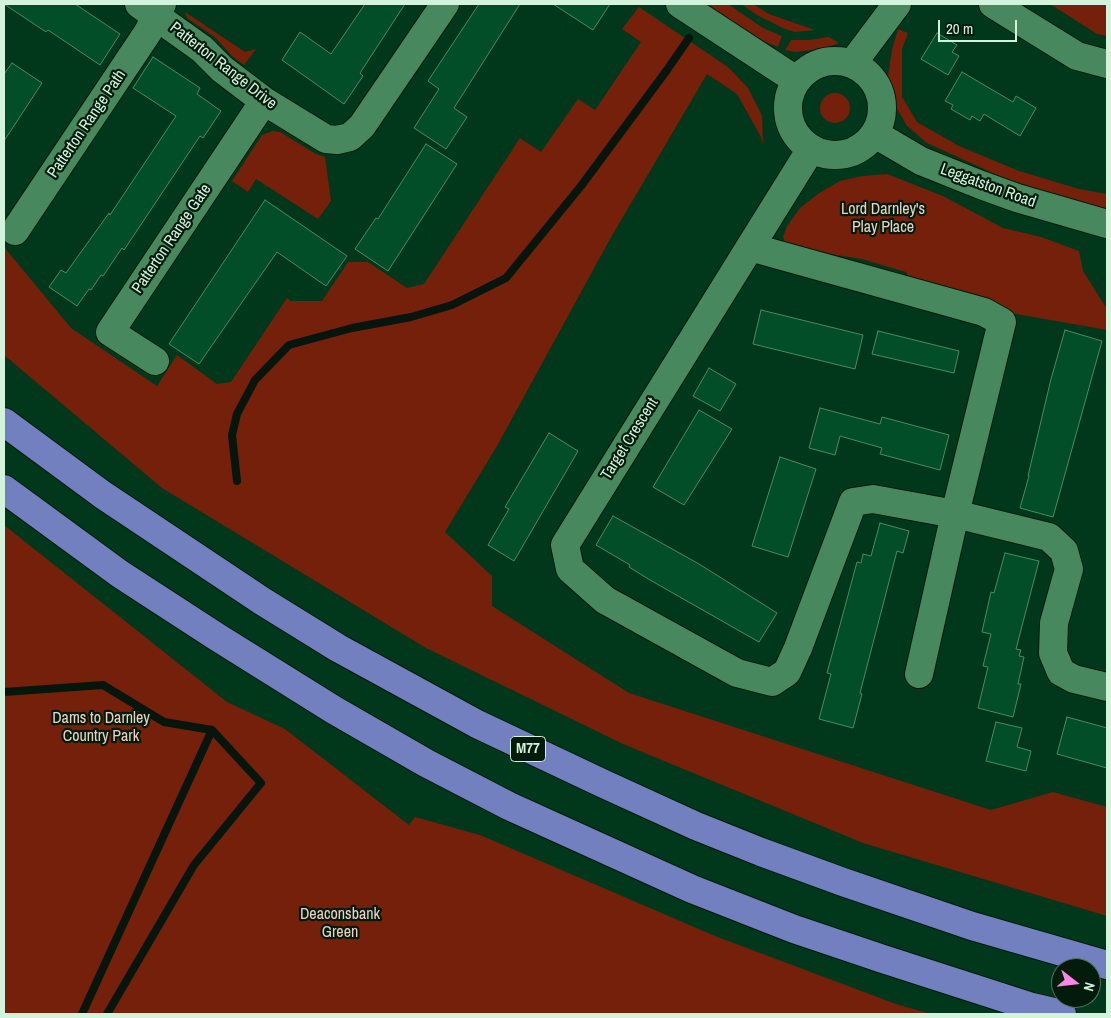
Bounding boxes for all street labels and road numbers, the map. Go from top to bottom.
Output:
street label: Patterton Range Drive [166,18,280,114]
street label: Patterton Range Path [44,66,130,182]
street label: Leggatston Road [938,160,1038,212]
street label: Patterton Range Gate [128,181,216,297]
street label: Target Crescent [597,395,663,483]
road number: M77 [510,736,546,762]

